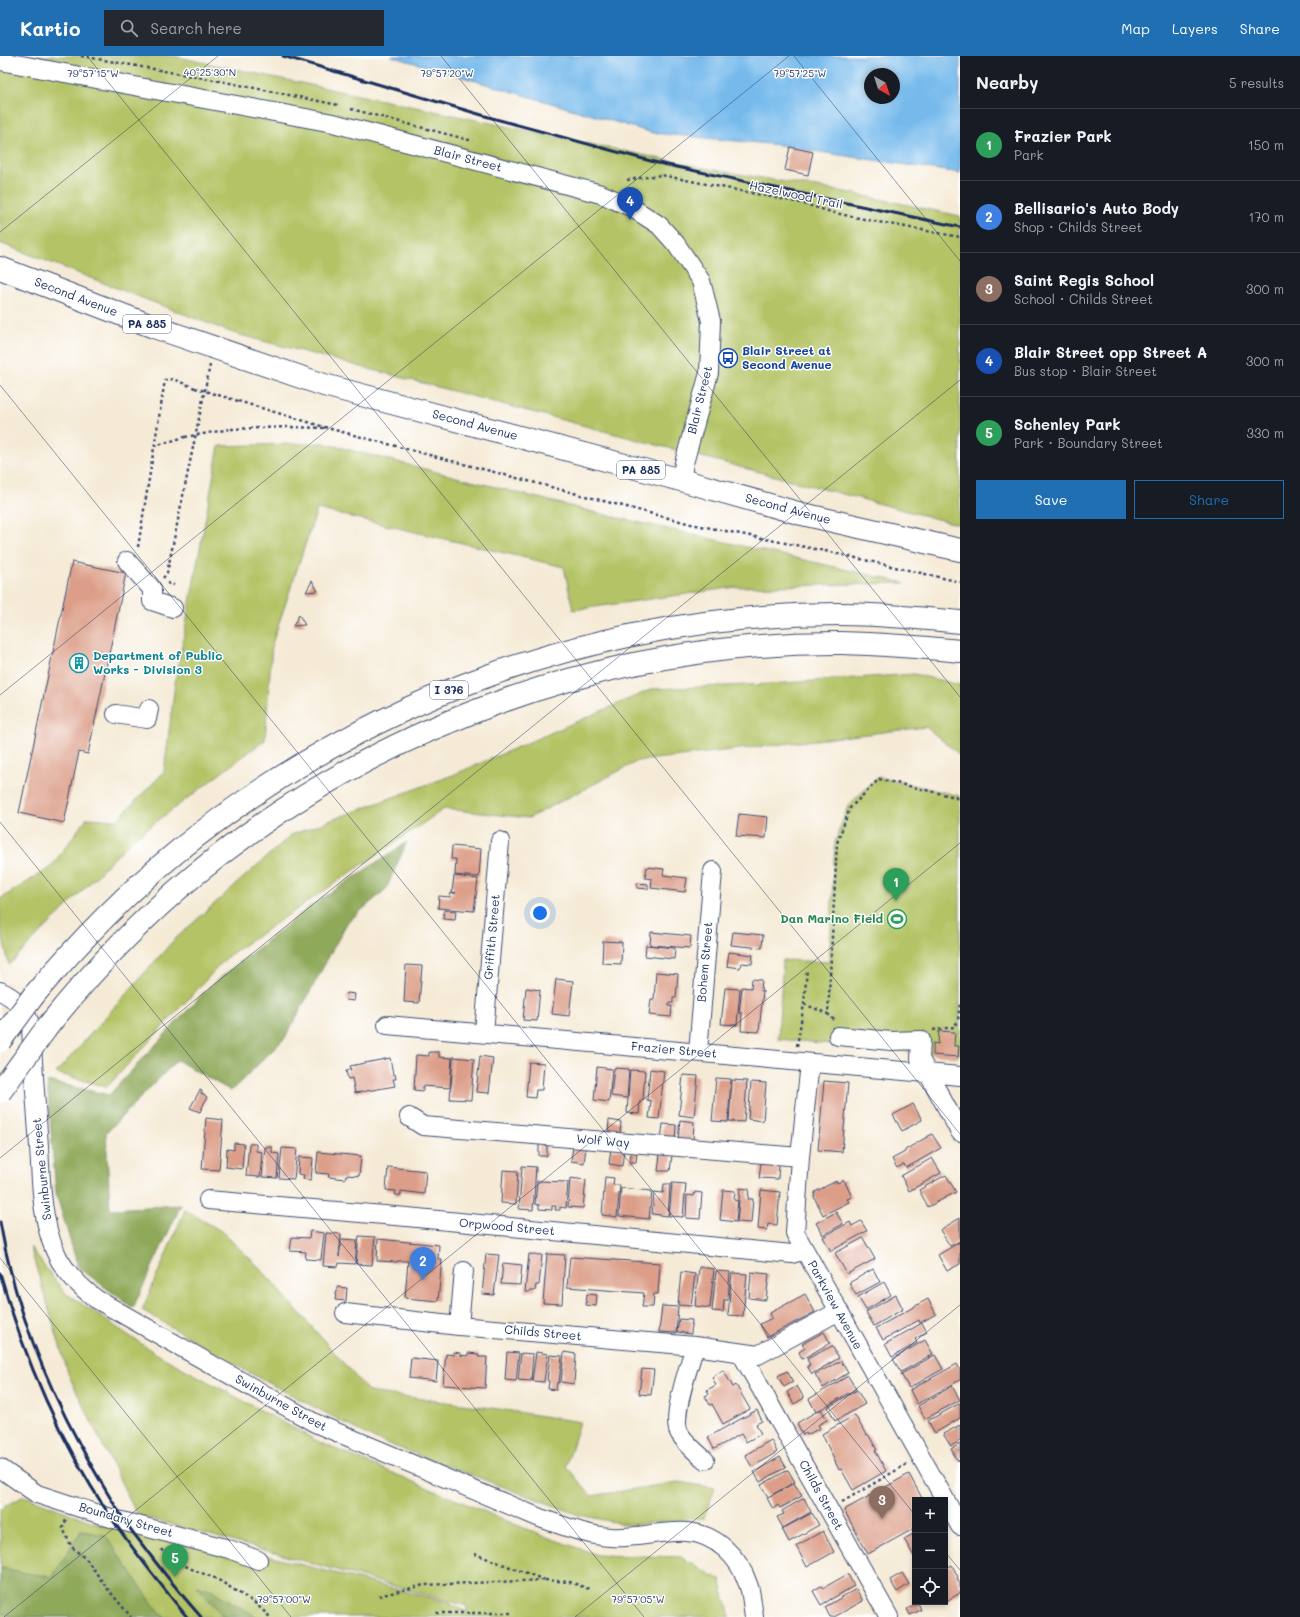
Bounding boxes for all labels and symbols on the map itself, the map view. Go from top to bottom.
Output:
text: 40°25'30"N [184,65,236,79]
text: 79°57'15"W [67,66,119,80]
text: 79°57'20"W [421,66,474,80]
text: 79°57'25"W [774,66,827,80]
north arrow [864,68,900,104]
street label: Blair Street [433,141,504,175]
street label: Hazelwood Trail [748,176,844,212]
pin: 4 [617,187,643,220]
street label: Second Avenue [32,273,120,319]
road number: PA 885 [123,315,171,333]
place label: Blair Street at Second Avenue [742,342,832,372]
bus stop icon: Blair Street at Second Avenue [717,347,739,369]
street label: Blair Street [683,364,715,436]
street label: Second Avenue [431,405,520,443]
road number: PA 885 [617,461,665,479]
street label: Second Avenue [744,489,833,527]
place label: Department of Public Works - Division 3 [93,647,222,677]
building icon: Department of Public Works - Division 3 [68,652,90,674]
road number: I 376 [430,681,468,699]
pin: 1 [883,868,909,901]
street label: Griffith Street [479,894,503,980]
your location [530,903,550,923]
sports icon: Dan Marino Field [886,908,908,930]
place label: Dan Marino Field [780,910,883,926]
street label: Bohem Street [693,921,715,1003]
street label: Frazier Street [631,1037,718,1061]
street label: Swinburne Street [28,1117,54,1221]
street label: Wolf Way [576,1130,630,1150]
street label: Orpwood Street [459,1214,556,1238]
pin: 2 [410,1247,436,1280]
street label: Parkview Avenue [805,1257,867,1352]
street label: Childs Street [504,1321,582,1343]
street label: Swinburne Street [233,1370,330,1434]
street label: Childs Street [796,1457,848,1532]
pin: 3 [869,1486,895,1519]
street label: Boundary Street [77,1498,175,1540]
pin: 5 [162,1544,188,1577]
text: 79°57'00"W [257,1592,311,1606]
text: 79°57'05"W [611,1592,665,1606]

